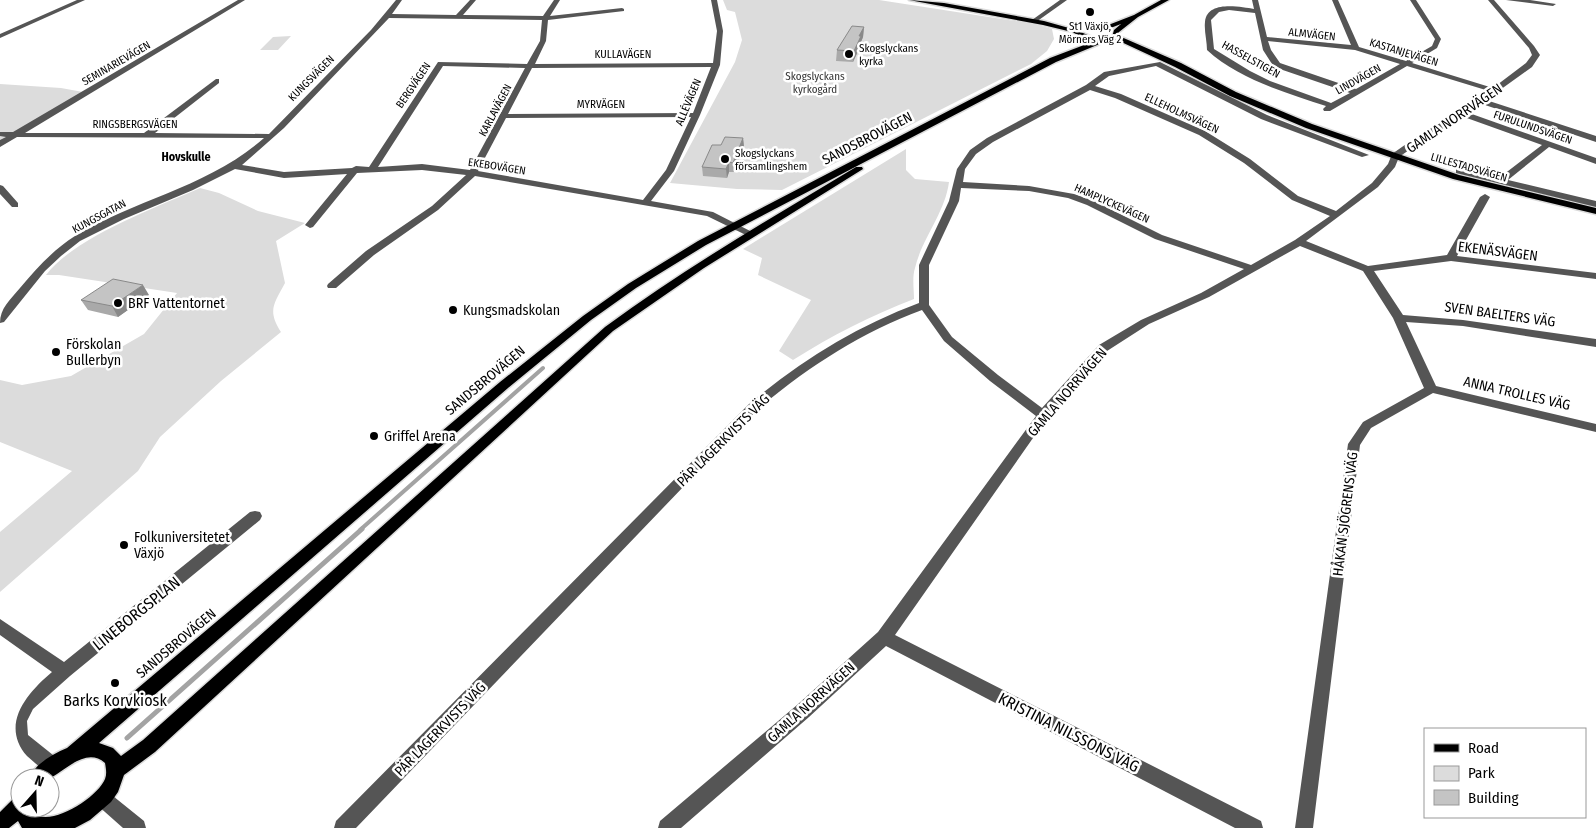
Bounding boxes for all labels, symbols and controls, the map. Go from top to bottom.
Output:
marker: St1 Växjö, Mörners Väg 2 [1084,6,1096,18]
place label: St1 Växjö, Mörners Väg 2 [1059,20,1121,46]
street label: ALMVÄGEN [1288,26,1336,43]
street label: KASTANJEVÄGEN [1368,36,1440,69]
street label: HASSELSTIGEN [1219,38,1282,81]
street label: SEMINARIEVÄGEN [80,39,153,88]
place label: Skogslyckans kyrka [859,42,919,68]
street label: KULLAVÄGEN [595,48,651,61]
marker: Skogslyckans kyrka [843,48,855,60]
street label: KUNGSVÄGEN [286,53,337,104]
street label: BERGVÄGEN [393,60,434,111]
street label: LINDVÄGEN [1333,62,1383,97]
park label: Skogslyckans kyrkogård [785,70,845,96]
street label: ALLÉVÄGEN [672,76,704,128]
street label: GAMLA NORRVÄGEN [1403,80,1505,157]
street label: KARLAVÄGEN [476,82,515,139]
street label: ELLEHOLMSVÄGEN [1143,91,1221,136]
street label: MYRVÄGEN [577,98,625,111]
street label: SANDSBROVÄGEN [819,108,915,168]
street label: FURULUNDSVÄGEN [1492,108,1574,147]
street label: RINGSBERGSVÄGEN [92,118,178,131]
place label: Skogslyckans församlingshem [735,147,807,173]
district label: Hovskulle [161,150,211,164]
street label: LILLESTADSVÄGEN [1429,150,1509,185]
marker: Skogslyckans församlingshem [719,153,731,165]
street label: EKEBOVÄGEN [467,156,527,177]
street label: HAMPLYCKEVÄGEN [1072,181,1151,226]
street label: KUNGSGATAN [70,197,128,236]
street label: EKENÄSVÄGEN [1457,238,1539,265]
place label: BRF Vattentornet [128,295,225,312]
marker: BRF Vattentornet [112,297,124,309]
street label: SVEN BAELTERS VÄG [1443,298,1556,331]
place label: Kungsmadskolan [463,302,560,319]
marker: Kungsmadskolan [447,304,459,316]
place label: Förskolan Bullerbyn [66,336,121,369]
street label: SANDSBROVÄGEN [442,342,529,419]
street label: GAMLA NORRVÄGEN [1024,345,1110,440]
marker: Förskolan Bullerbyn [50,346,62,358]
street label: ANNA TROLLES VÄG [1462,373,1572,414]
street label: PÄR LAGERKVISTS VÄG [674,391,773,490]
place label: Griffel Arena [384,428,456,445]
marker: Griffel Arena [368,430,380,442]
street label: HÅKAN SJÖGRENS VÄG [1328,451,1362,577]
place label: Folkuniversitetet Växjö [134,529,230,562]
marker: Folkuniversitetet Växjö [118,539,130,551]
street label: LINEBORGSPLAN [89,572,184,654]
street label: SANDSBROVÄGEN [133,605,220,682]
street label: GAMLA NORRVÄGEN [764,659,859,746]
marker: Barks Korvkiosk [109,677,121,689]
street label: PÄR LAGERKVISTS VÄG [391,679,489,780]
street label: KRISTINA NILSSONS VÄG [995,689,1142,776]
place label: Barks Korvkiosk [63,691,167,710]
legend [1424,728,1586,818]
text: Road [1468,739,1499,757]
text: Park [1468,764,1495,782]
north arrow [10,768,60,818]
text: N [32,772,46,791]
text: Building [1468,789,1519,807]

